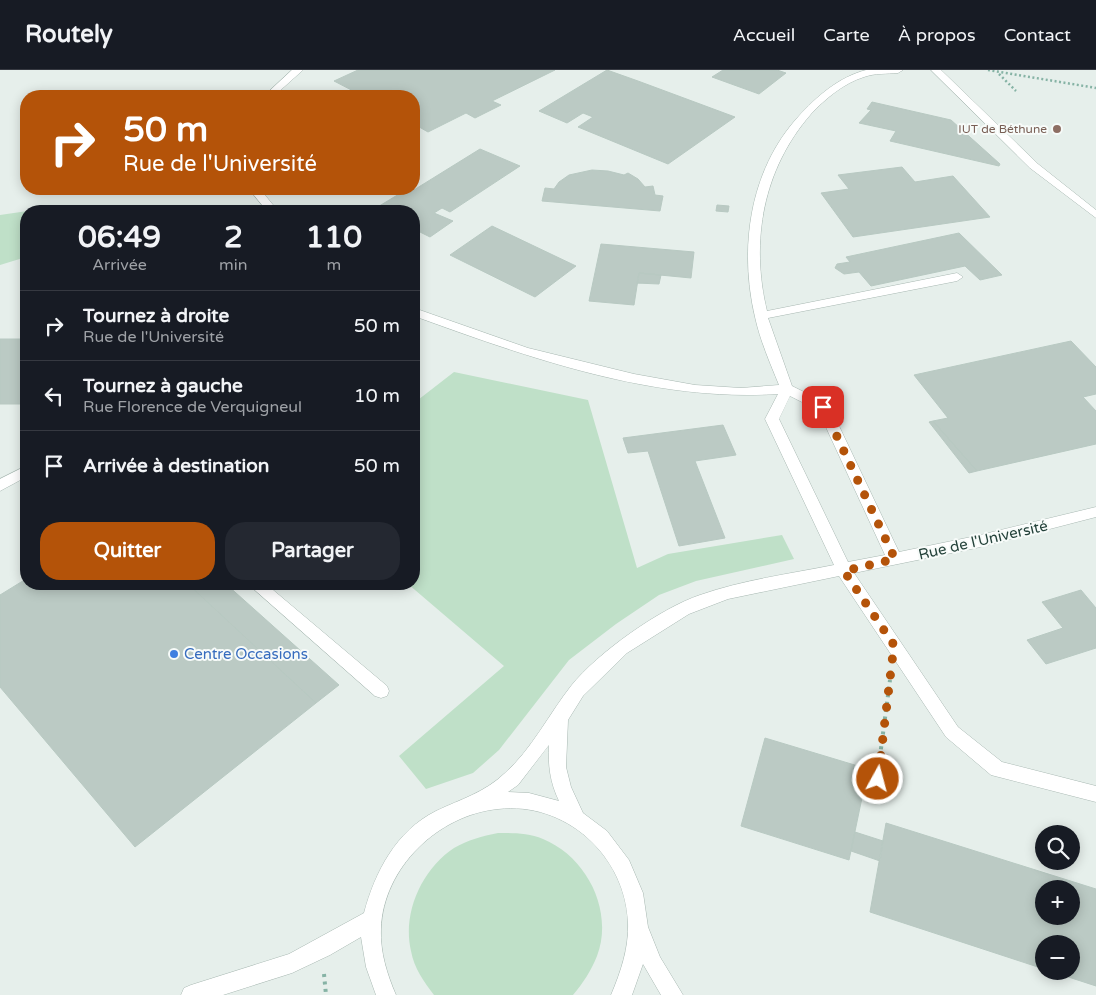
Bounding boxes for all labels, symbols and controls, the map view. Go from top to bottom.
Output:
text: Routely [25,20,113,49]
text: Accueil [733,24,795,46]
text: Carte [823,24,870,46]
text: À propos [898,24,976,46]
text: Contact [1004,24,1071,46]
text: 50 m [123,109,208,151]
icon: right [40,110,105,175]
place label: IUT de Béthune [958,122,1047,136]
marker: IUT de Béthune [1051,123,1063,135]
text: Rue de l'Université [123,151,317,177]
text: 06:49 [78,219,161,256]
text: 2 [224,219,243,256]
text: 110 [306,219,362,256]
text: Arrivée [92,255,147,275]
text: min [219,255,248,275]
text: m [326,255,341,275]
text: Tournez à droite [83,305,229,327]
icon: right [40,312,68,340]
text: 50 m [354,315,400,337]
text: Rue de l'Université [83,327,224,347]
text: Tournez à gauche [83,375,243,397]
icon: left [40,382,68,410]
text: 10 m [354,385,400,407]
pin [802,386,844,428]
icon: arrive [809,393,837,421]
text: Rue Florence de Verquigneul [83,397,302,417]
icon: arrive [40,452,68,480]
text: Arrivée à destination [83,455,269,477]
text: 50 m [354,455,400,477]
street label: Rue de l'Université [917,516,1049,564]
button: Quitter [40,522,215,580]
button: Partager [225,522,400,580]
place label: Centre Occasions [184,645,308,663]
marker: Centre Occasions [168,648,180,660]
position arrow [851,752,903,804]
map controls [1035,825,1080,980]
button: search [1035,825,1080,870]
button: + [1035,880,1080,925]
button: − [1035,935,1080,980]

